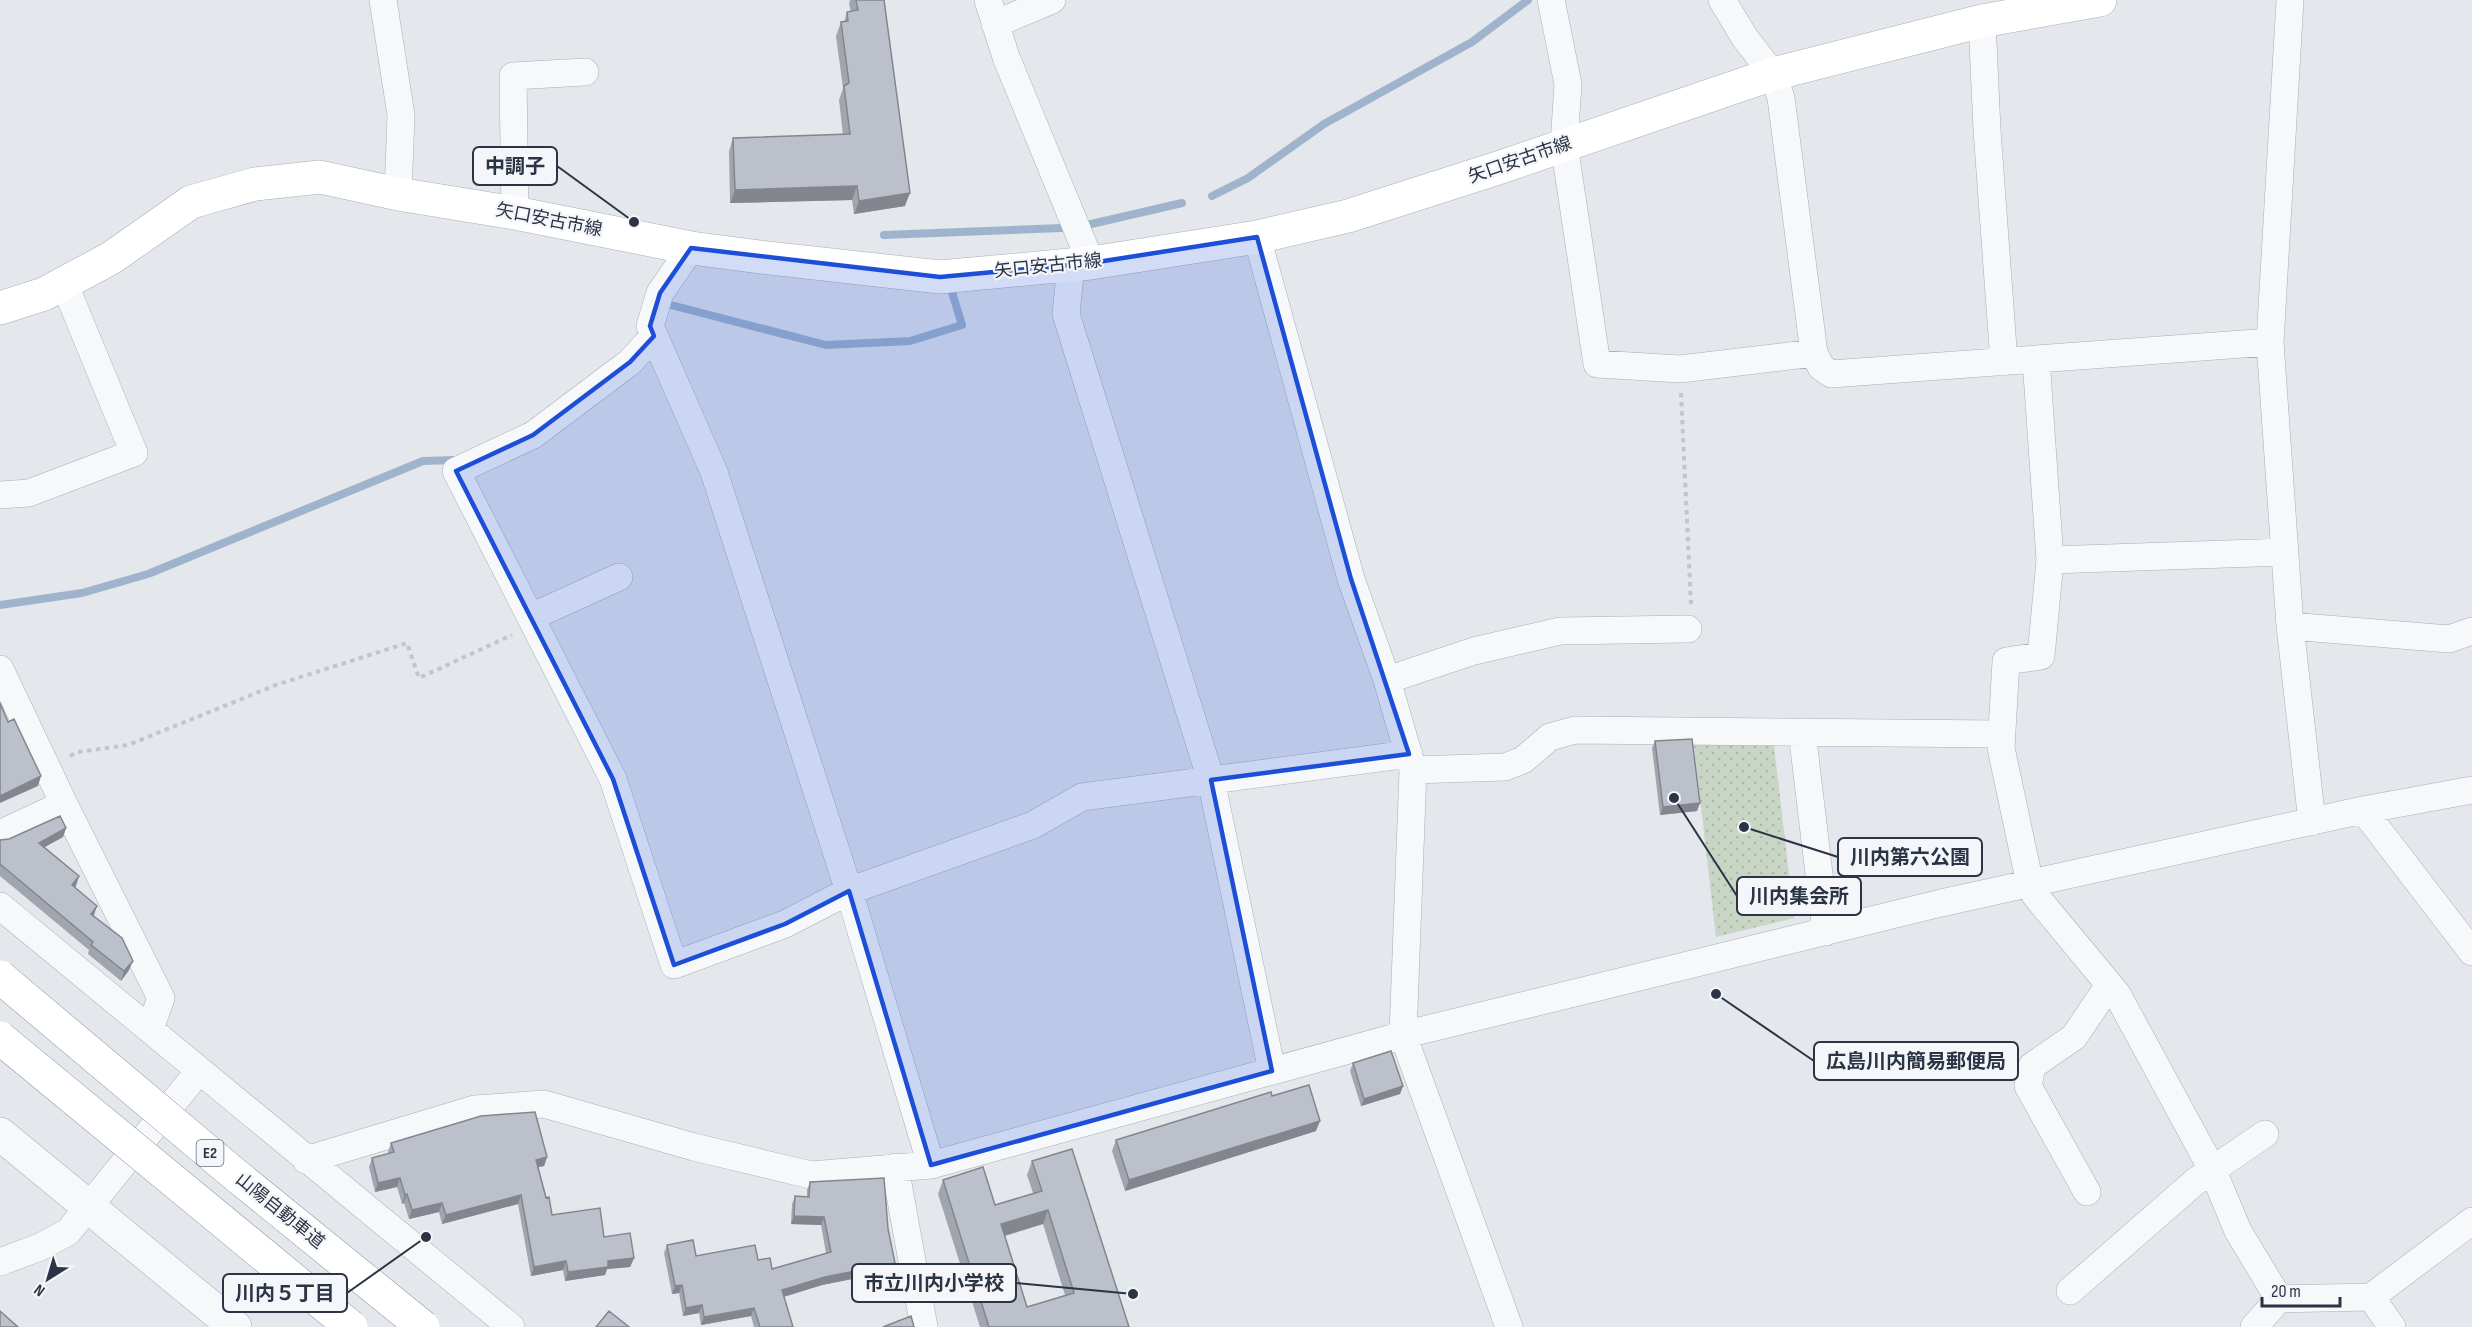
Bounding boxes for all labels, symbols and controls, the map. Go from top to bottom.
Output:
street label: 矢口安古市線 [1466,132,1574,188]
callout: 中調子 [473,147,557,185]
text: 中調子 [485,155,545,179]
street label: 矢口安古市線 [494,199,604,241]
street label: 矢口安古市線 [993,250,1103,282]
callout: 川内第六公園 [1838,838,1982,876]
text: 川内第六公園 [1850,846,1970,870]
callout: 川内集会所 [1737,877,1861,915]
text: 川内集会所 [1749,885,1849,909]
callout: 広島川内簡易郵便局 [1814,1042,2018,1080]
text: 広島川内簡易郵便局 [1826,1050,2006,1074]
road number: E2 [196,1140,224,1166]
street label: 山陽自動車道 [231,1169,329,1253]
north arrow [18,1249,78,1309]
callout: 市立川内小学校 [852,1264,1016,1302]
scale bar [2262,1270,2340,1308]
text: 市立川内小学校 [864,1272,1004,1296]
callout: 川内５丁目 [223,1274,347,1312]
text: N [31,1280,49,1300]
text: 20 m [2271,1281,2301,1302]
text: 川内５丁目 [235,1282,335,1306]

